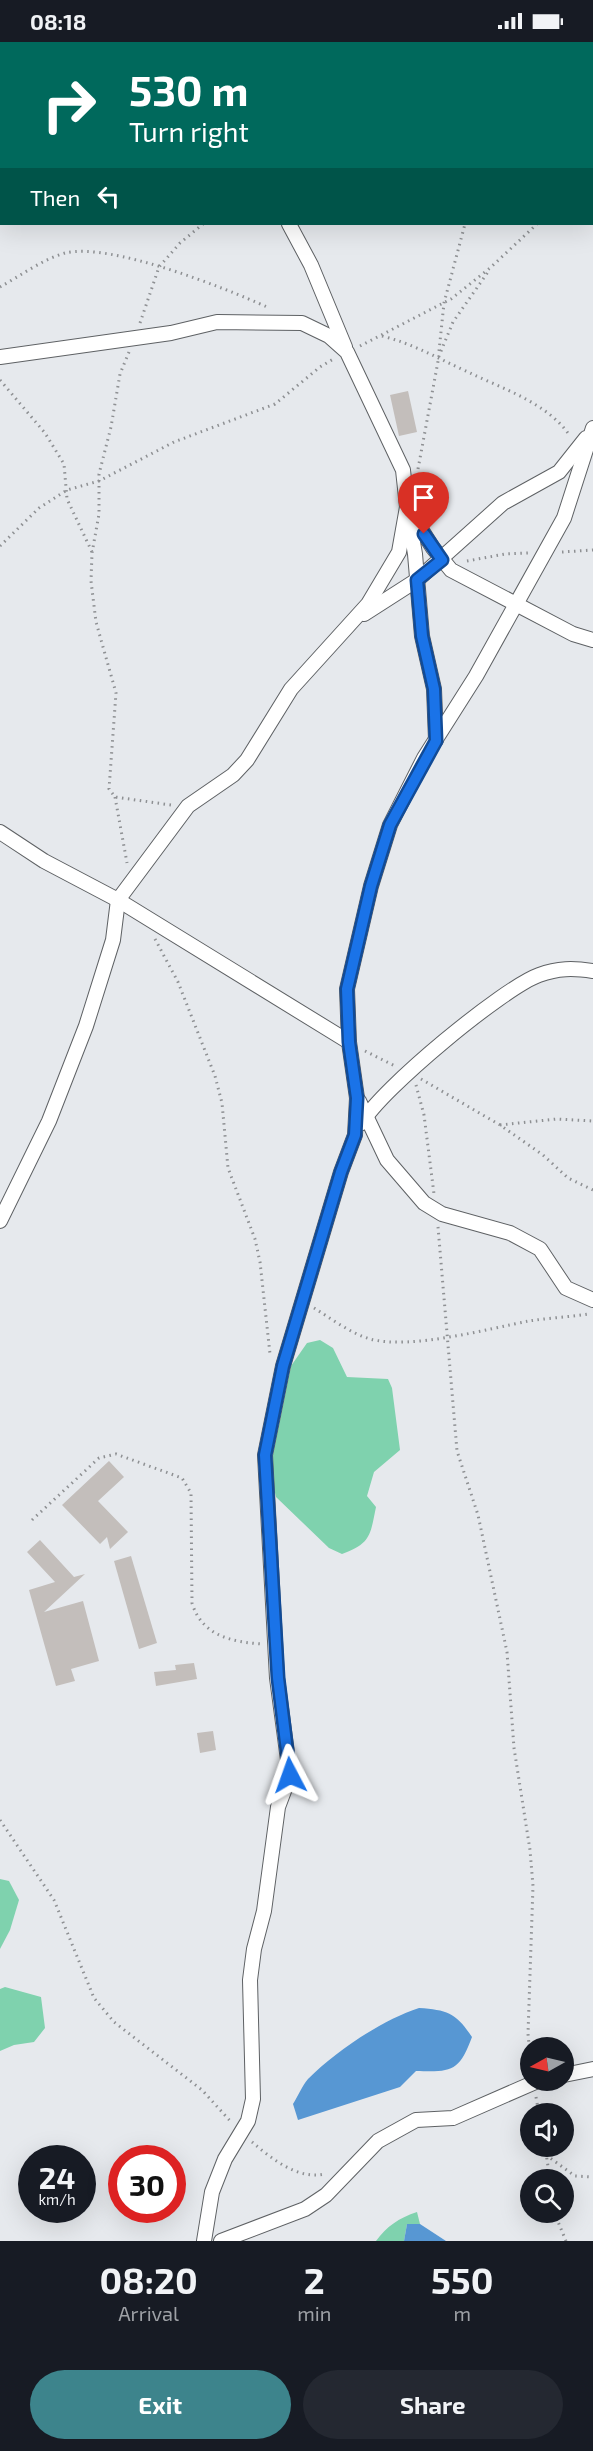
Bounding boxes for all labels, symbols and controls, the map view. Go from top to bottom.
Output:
text: 08:18 [30,8,86,34]
text: 530 m [129,64,249,114]
icon: right [30,66,108,144]
text: Turn right [129,115,249,147]
icon: left [92,180,125,213]
text: Then [30,184,80,210]
pin [398,472,449,534]
icon: arrive [407,481,440,514]
position arrow [258,1743,322,1807]
north arrow [520,2037,574,2091]
map controls [520,2037,574,2223]
button: sound [520,2103,574,2157]
speed limit sign: 30 [108,2145,186,2223]
text: 24 [39,2159,75,2195]
button: search [520,2169,574,2223]
text: km/h [38,2190,76,2208]
text: 08:20 [100,2258,198,2301]
text: 2 [304,2258,325,2301]
text: 550 [431,2258,493,2301]
text: Arrival [118,2301,179,2325]
text: min [297,2301,331,2325]
text: m [453,2301,471,2325]
button: Exit [30,2370,291,2439]
button: Share [303,2370,563,2439]

